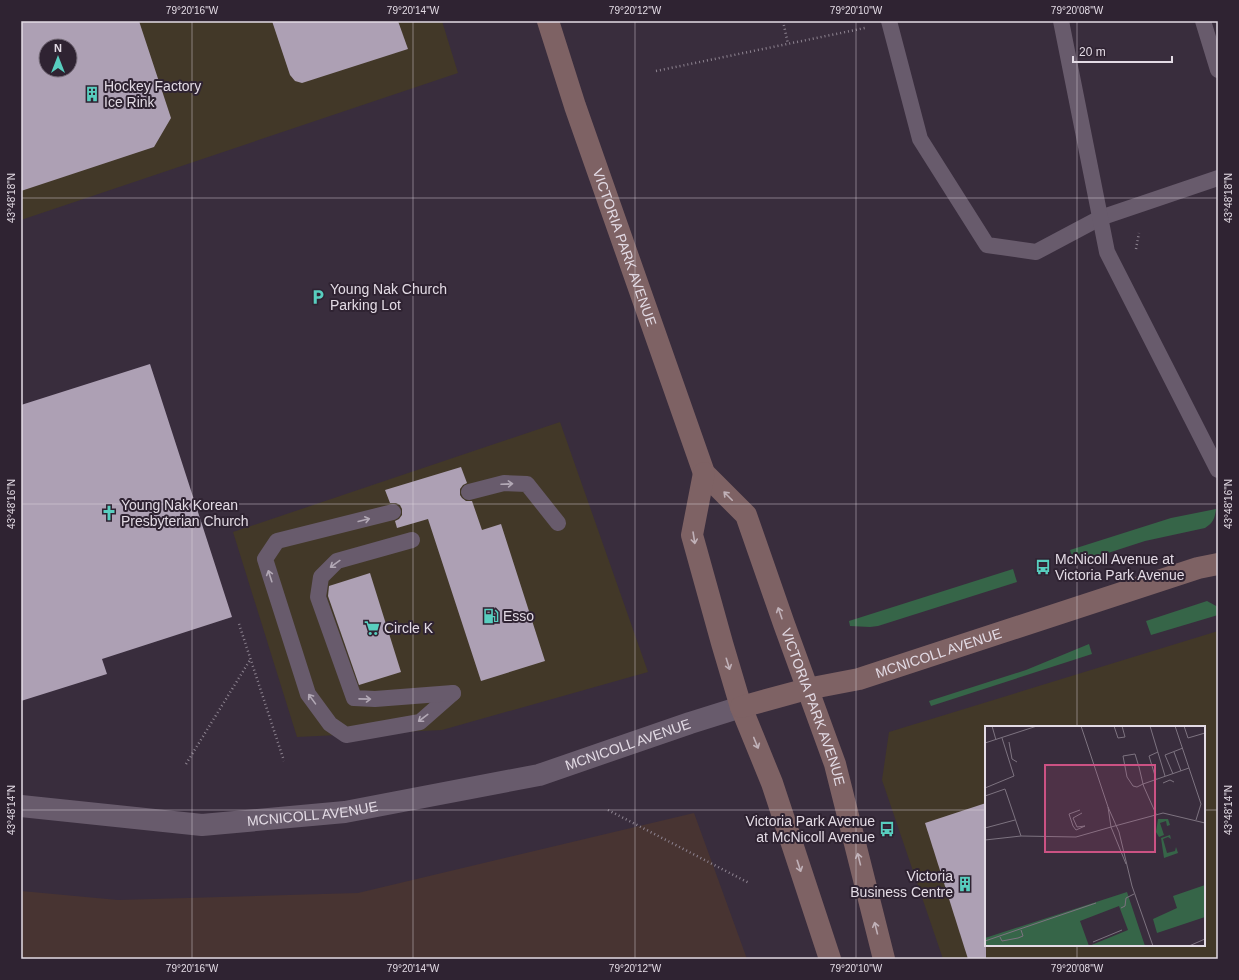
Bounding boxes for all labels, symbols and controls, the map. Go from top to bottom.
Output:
text: 79°20'16"W [166,5,219,16]
text: 79°20'14"W [387,5,440,16]
text: 79°20'12"W [609,5,662,16]
text: 79°20'10"W [830,5,883,16]
text: 79°20'08"W [1051,5,1104,16]
north arrow [38,38,78,78]
scale bar [1073,38,1172,64]
text: N [54,42,62,54]
text: 20 m [1079,45,1106,59]
place label: Hockey Factory Ice Rink [104,78,201,110]
building icon: Hockey Factory Ice Rink [83,85,101,103]
street label: VICTORIA PARK AVENUE [590,166,660,328]
text: 43°48'18"N [6,173,17,223]
text: 43°48'18"N [1223,173,1234,223]
place label: Young Nak Church Parking Lot [330,281,447,313]
parking icon: Young Nak Church Parking Lot [309,288,327,306]
text: 43°48'16"N [6,479,17,529]
text: 43°48'16"N [1223,479,1234,529]
one-way arrow [500,480,513,487]
one-way arrow [723,491,733,501]
place label: Young Nak Korean Presbyterian Church [121,497,249,529]
church icon: Young Nak Korean Presbyterian Church [100,504,118,522]
one-way arrow [358,516,371,523]
one-way arrow [690,532,698,545]
place label: McNicoll Avenue at Victoria Park Avenue [1055,551,1185,583]
bus stop icon: McNicoll Avenue at Victoria Park Avenue [1034,558,1052,576]
one-way arrow [329,560,340,568]
one-way arrow [266,570,273,583]
one-way arrow [776,606,783,619]
fuel station icon: Esso [482,607,500,625]
place label: Esso [503,608,534,624]
supermarket icon: Circle K [363,619,381,637]
place label: Circle K [384,620,434,636]
street label: MCNICOLL AVENUE [873,625,1004,681]
street label: VICTORIA PARK AVENUE [778,626,848,787]
one-way arrow [725,657,732,670]
one-way arrow [307,694,316,705]
one-way arrow [358,695,371,702]
one-way arrow [418,714,429,722]
street label: MCNICOLL AVENUE [563,715,693,773]
inset map [985,726,1205,946]
one-way arrow [753,737,760,749]
text: 43°48'14"N [6,785,17,835]
text: 43°48'14"N [1223,785,1234,835]
street label: MCNICOLL AVENUE [246,798,379,829]
place label: Victoria Park Avenue at McNicoll Avenue [746,813,875,845]
bus stop icon: Victoria Park Avenue at McNicoll Avenue [878,820,896,838]
one-way arrow [855,852,862,865]
one-way arrow [796,859,803,872]
place label: Victoria Business Centre [850,868,953,900]
building icon: Victoria Business Centre [956,875,974,893]
one-way arrow [872,922,880,935]
text: 79°20'16"W [166,963,219,974]
text: 79°20'14"W [387,963,440,974]
text: 79°20'12"W [609,963,662,974]
text: 79°20'10"W [830,963,883,974]
text: 79°20'08"W [1051,963,1104,974]

